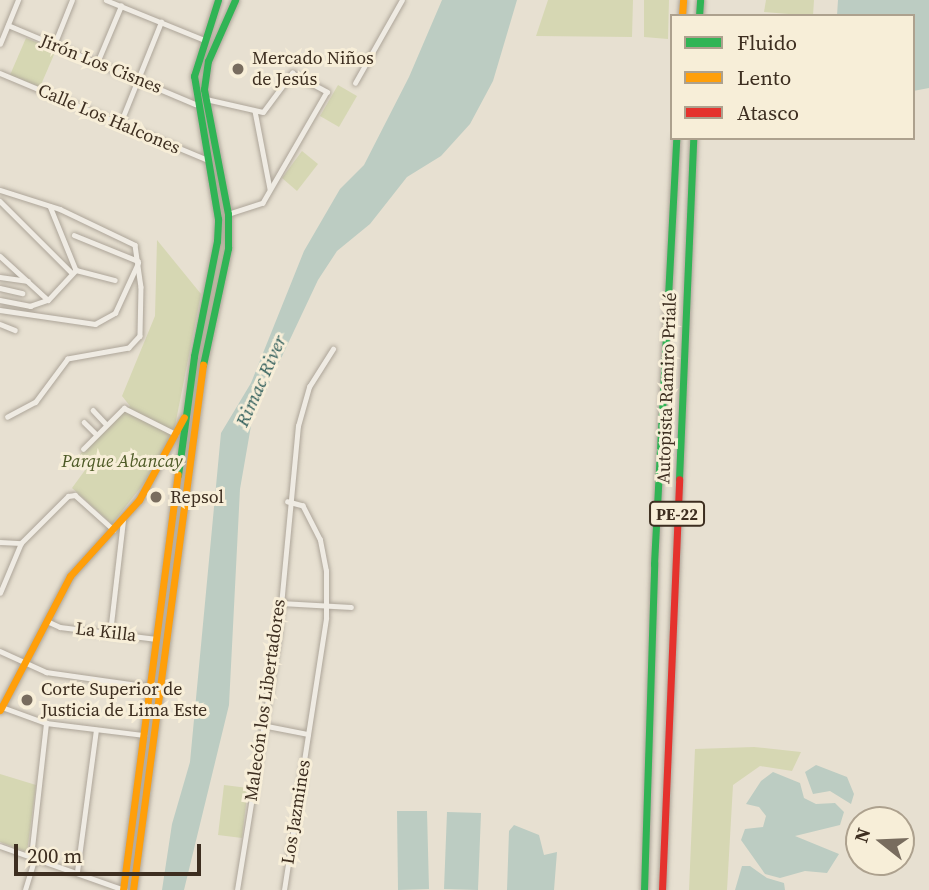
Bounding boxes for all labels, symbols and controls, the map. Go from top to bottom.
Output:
legend [670,14,915,140]
text: Fluido [737,28,797,57]
street label: Jirón Los Cisnes [37,30,165,98]
place label: Mercado Niños de Jesús [252,48,374,90]
marker: Mercado Niños de Jesús [230,61,246,77]
text: Lento [737,63,791,92]
street label: Calle Los Halcones [35,79,183,159]
text: Atasco [737,98,799,127]
street label: Autopista Ramiro Prialé [653,292,681,484]
water label: Rimac River [231,332,291,430]
park label: Parque Abancay [61,450,183,472]
place label: Repsol [170,486,224,508]
marker: Repsol [148,489,164,505]
road number: PE-22 [649,502,705,526]
street label: Malecón los Libertadores [240,598,290,802]
street label: La Killa [74,618,138,646]
place label: Corte Superior de Justicia de Lima Este [41,679,207,722]
marker: Corte Superior de Justicia de Lima Este [19,692,35,708]
street label: Los Jazmines [277,758,315,866]
north arrow [845,806,915,876]
text: N [847,825,876,846]
scale bar [18,830,205,874]
text: 200 m [27,841,82,870]

